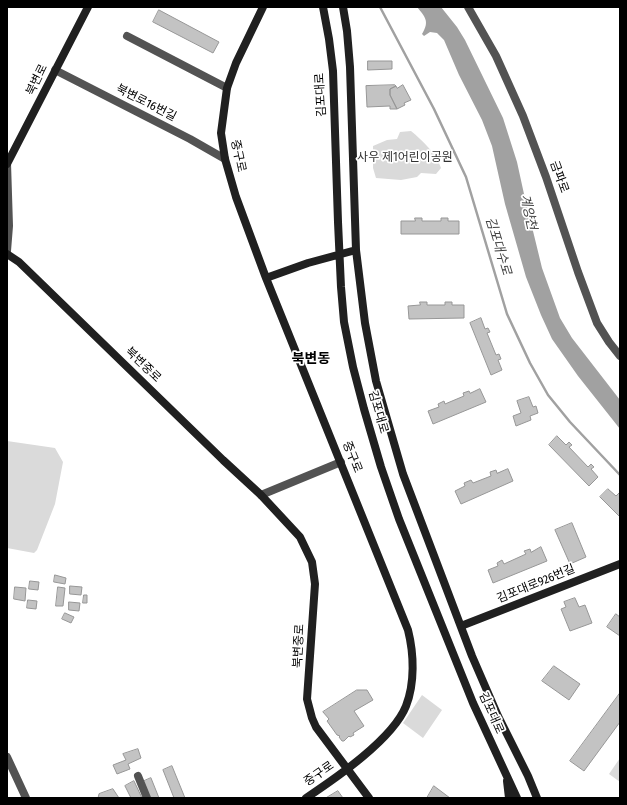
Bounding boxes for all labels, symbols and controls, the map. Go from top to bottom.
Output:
street label: 북변로 [23,62,51,98]
street label: 김포대로 [313,73,329,117]
street label: 북변로16번길 [113,82,179,124]
street label: 중구로 [228,138,248,174]
park label: 사우 제1어린이공원 [357,151,453,165]
street label: 금파로 [547,159,571,195]
water label: 계양천 [517,193,539,231]
water label: 김포대수로 [482,215,514,277]
street label: 북변중로 [122,344,164,386]
district label: 북변동 [292,351,330,367]
street label: 김포대로 [365,389,391,435]
street label: 중구로 [339,439,365,475]
street label: 김포대로926번길 [495,562,577,606]
street label: 북변중로 [291,624,307,668]
street label: 김포대로 [475,690,507,736]
street label: 중구로 [301,759,337,789]

